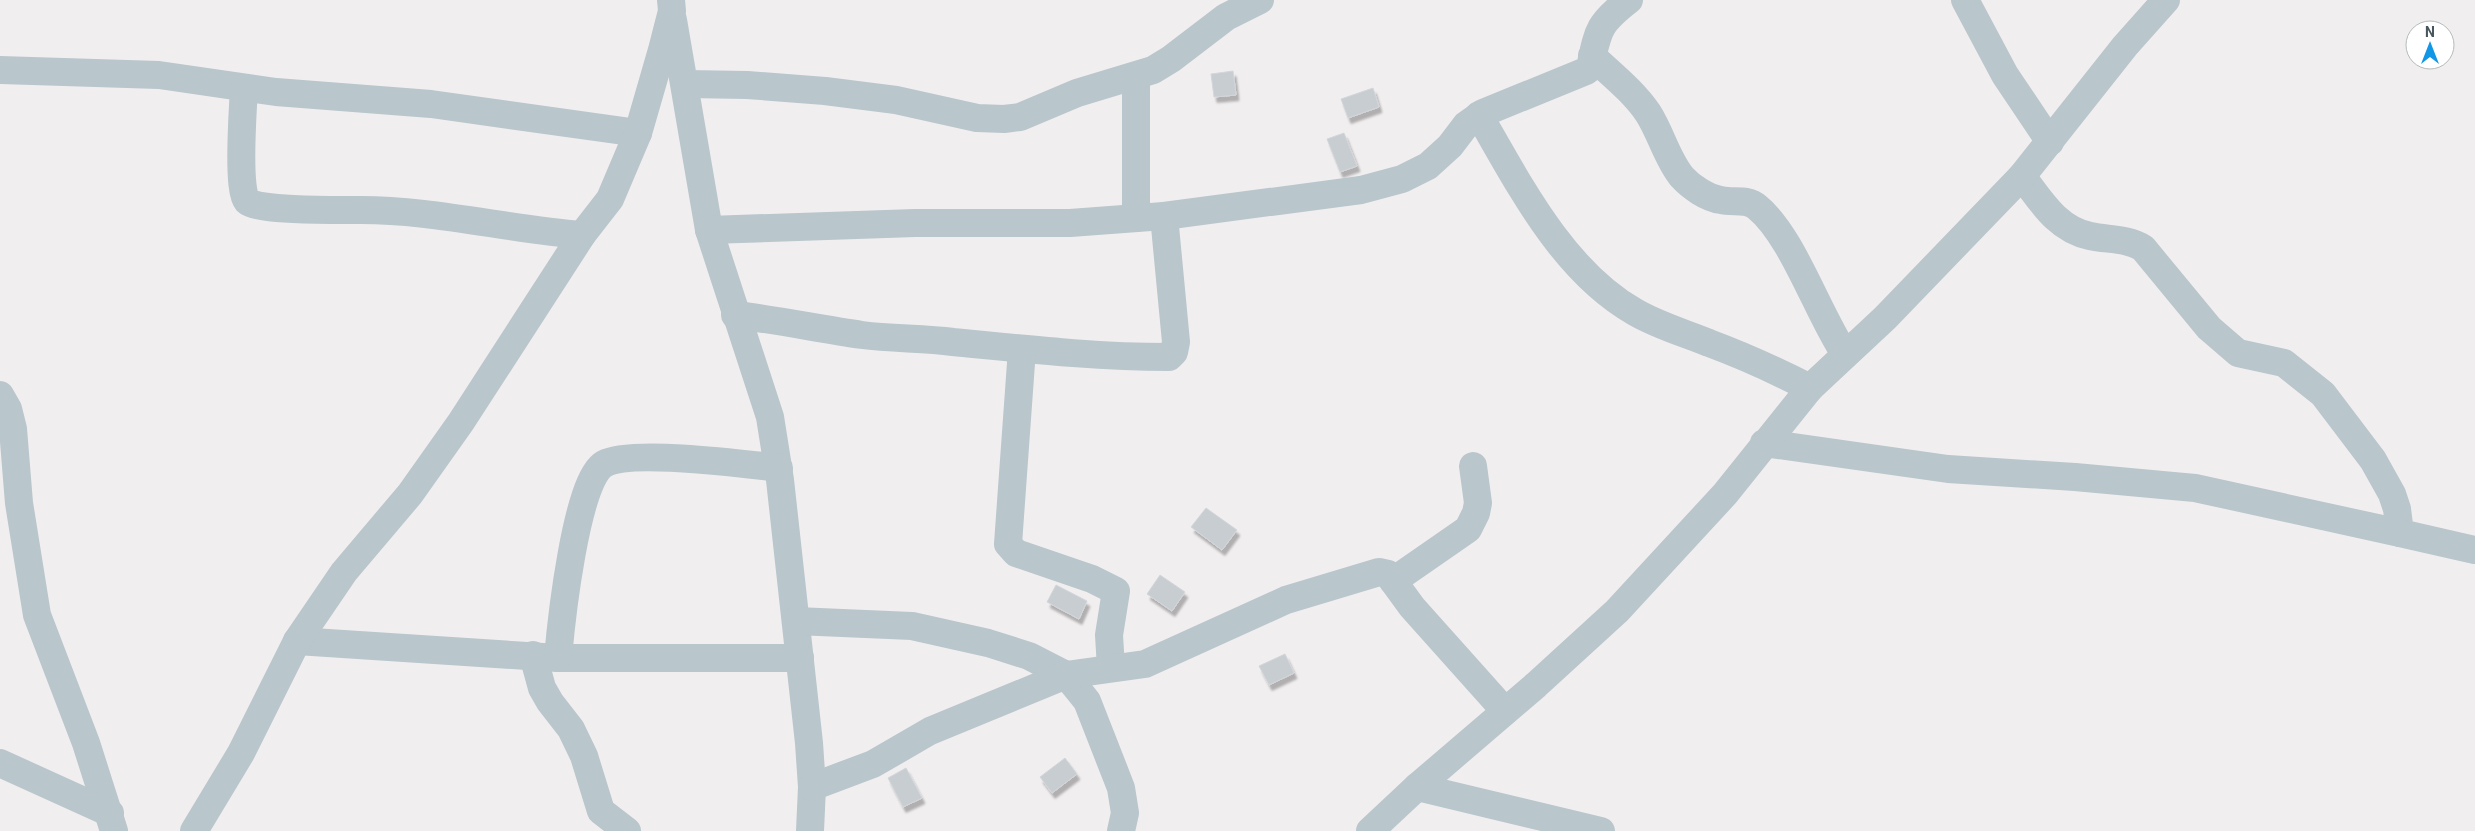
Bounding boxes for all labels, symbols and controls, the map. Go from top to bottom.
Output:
north arrow [2405,20,2455,70]
text: N [2425,24,2435,40]

